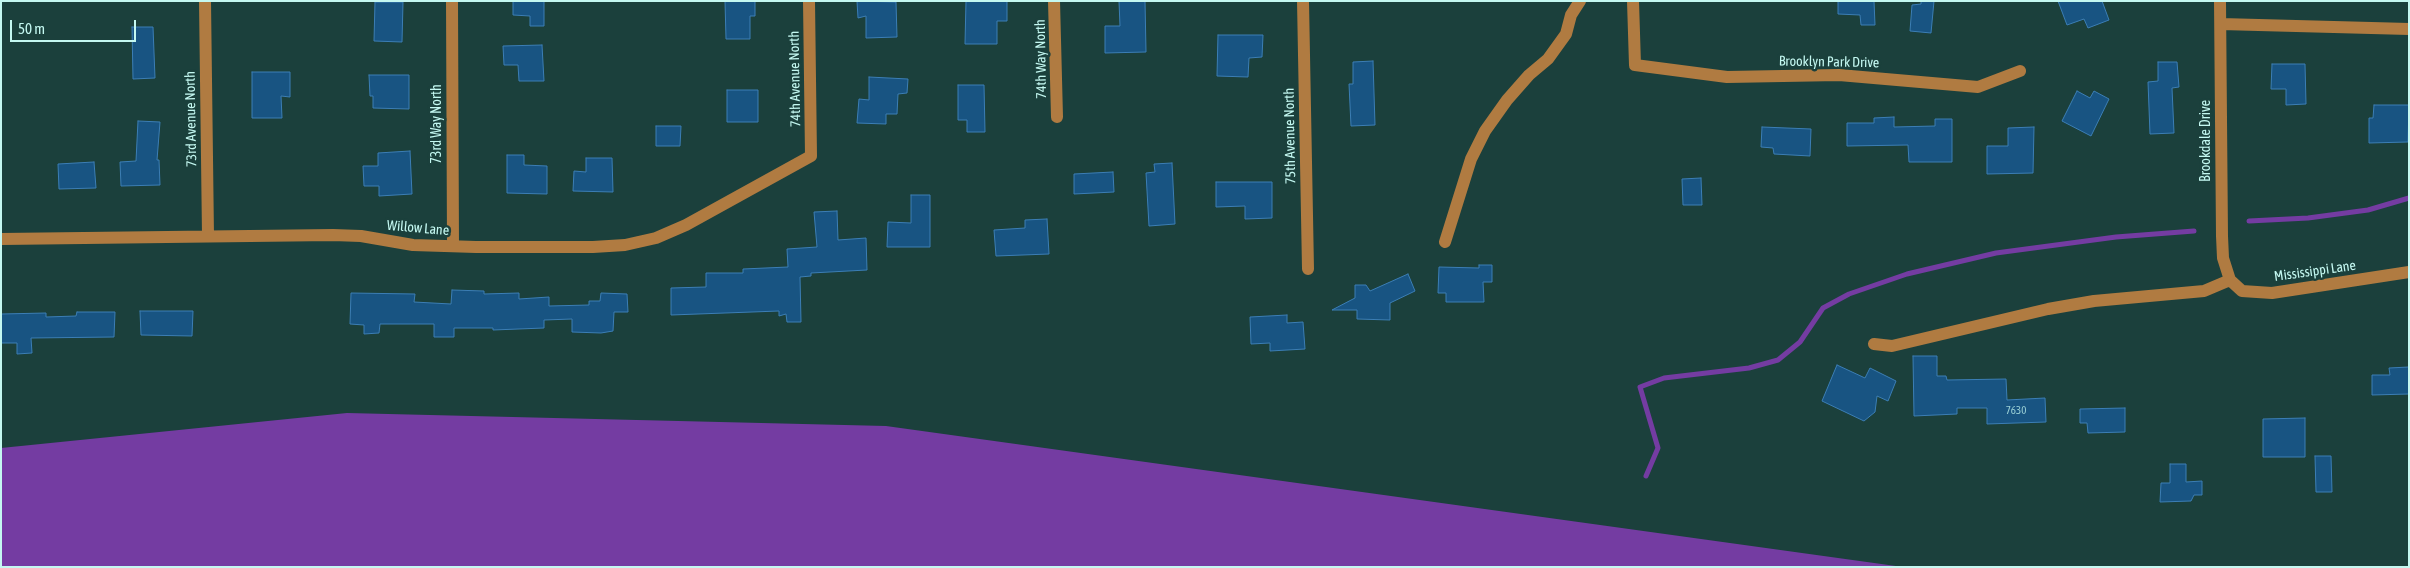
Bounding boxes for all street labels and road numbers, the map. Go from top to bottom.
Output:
street label: 74th Way North [1032,19,1050,99]
street label: 74th Avenue North [786,31,804,127]
street label: Brooklyn Park Drive [1779,53,1879,71]
street label: 73rd Avenue North [182,71,200,167]
street label: 73rd Way North [429,84,445,164]
street label: 75th Avenue North [1281,88,1299,184]
street label: Brookdale Drive [2198,100,2214,182]
street label: Willow Lane [386,217,450,239]
street label: Mississippi Lane [2273,257,2357,285]

